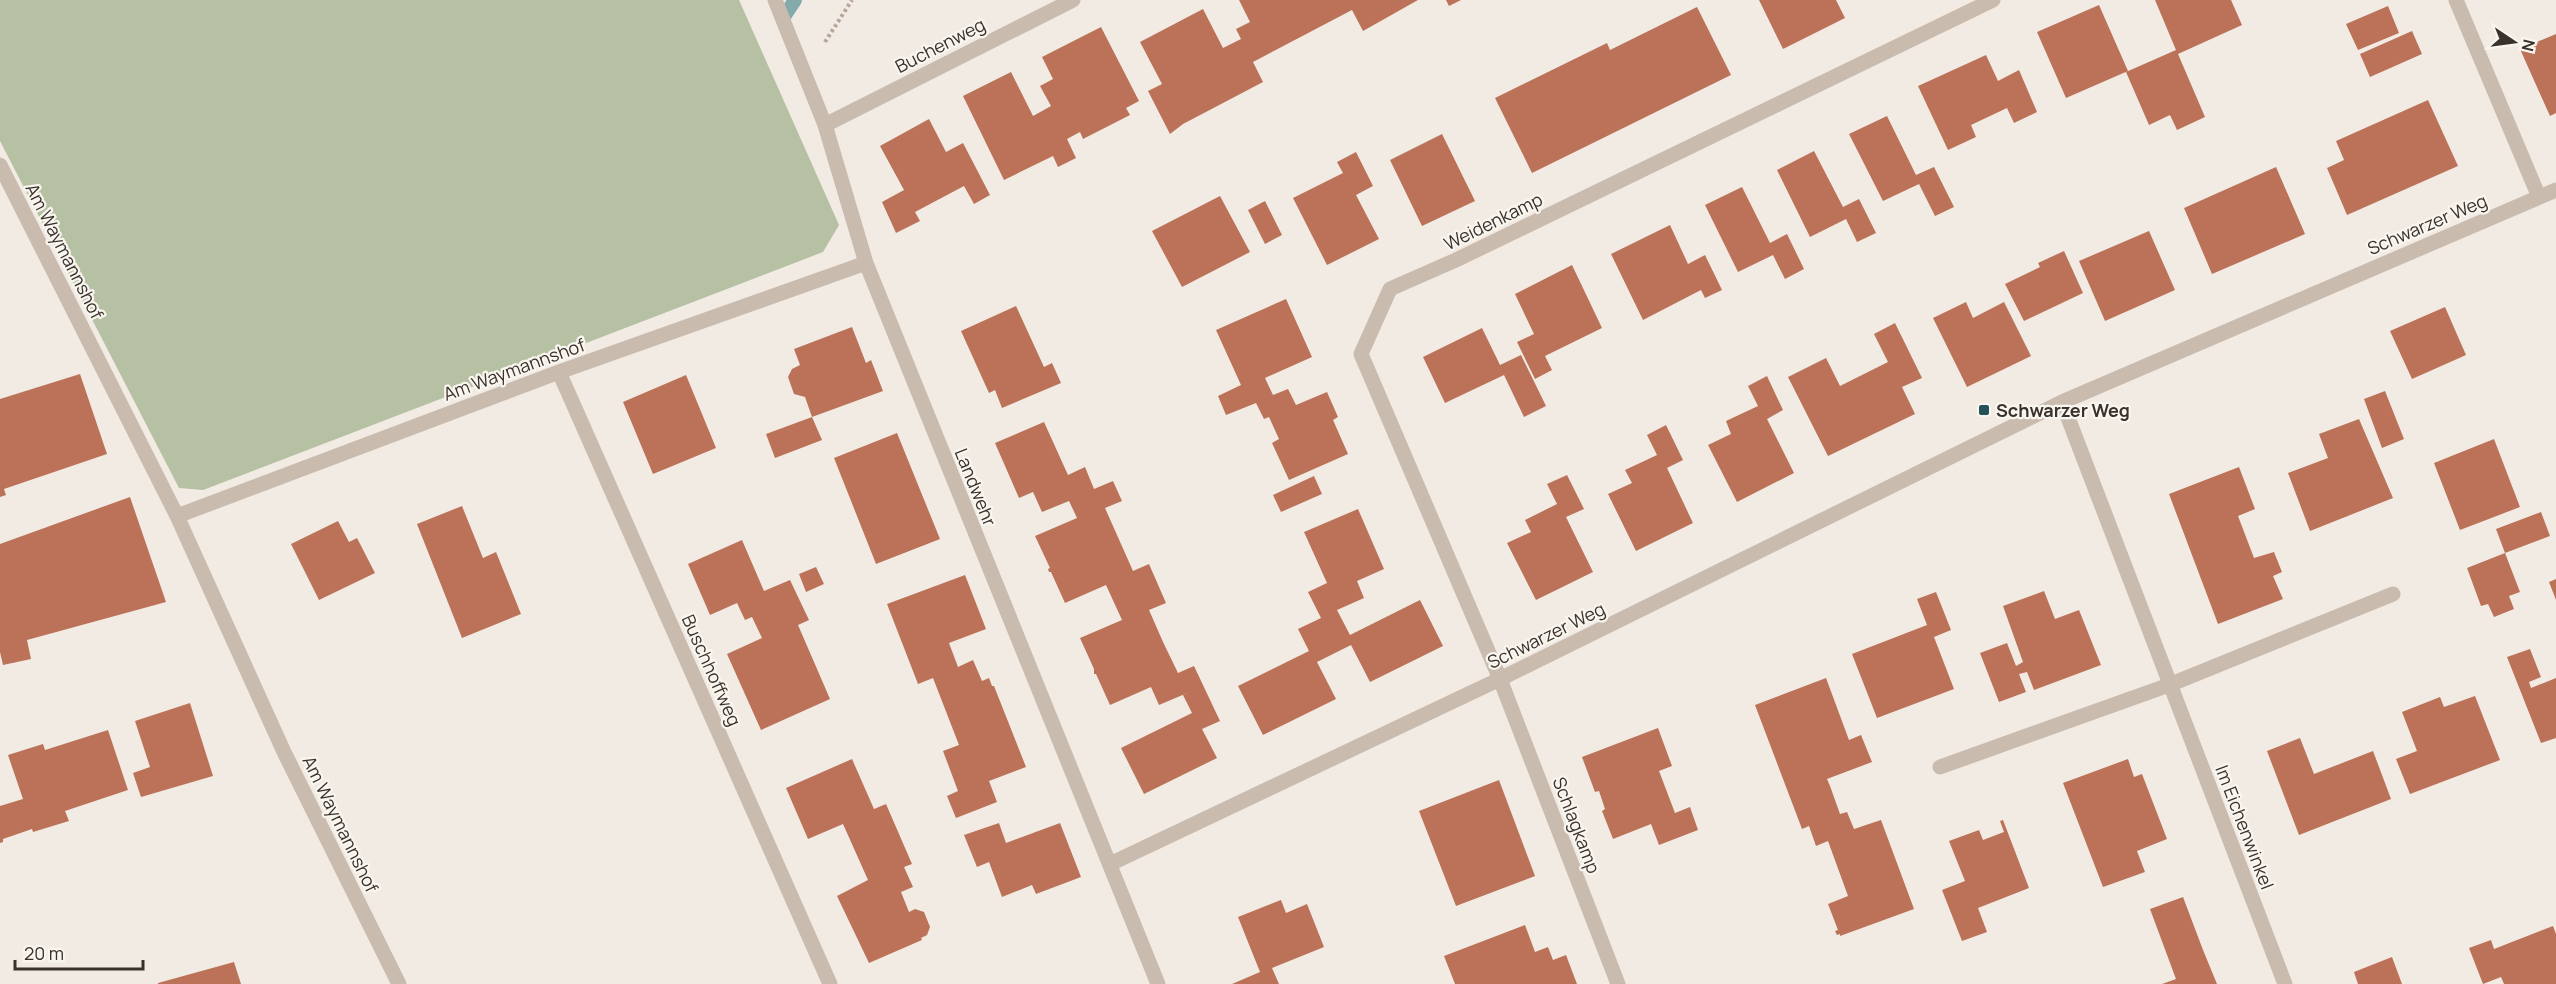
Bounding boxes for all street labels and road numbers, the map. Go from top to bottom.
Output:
street label: Buchenweg [891,12,989,78]
street label: Am Waymannshof [20,179,110,323]
street label: Weidenkamp [1440,187,1546,255]
street label: Schwarzer Weg [2363,188,2491,260]
street label: Am Waymannshof [440,332,589,406]
street label: Landwehr [950,445,1003,530]
street label: Schwarzer Weg [1483,596,1609,674]
street label: Buschhoffweg [677,610,747,730]
street label: Am Waymannshof [298,752,385,897]
street label: Im Eichenwinkel [2210,761,2280,893]
street label: Schlagkamp [1548,773,1606,877]

